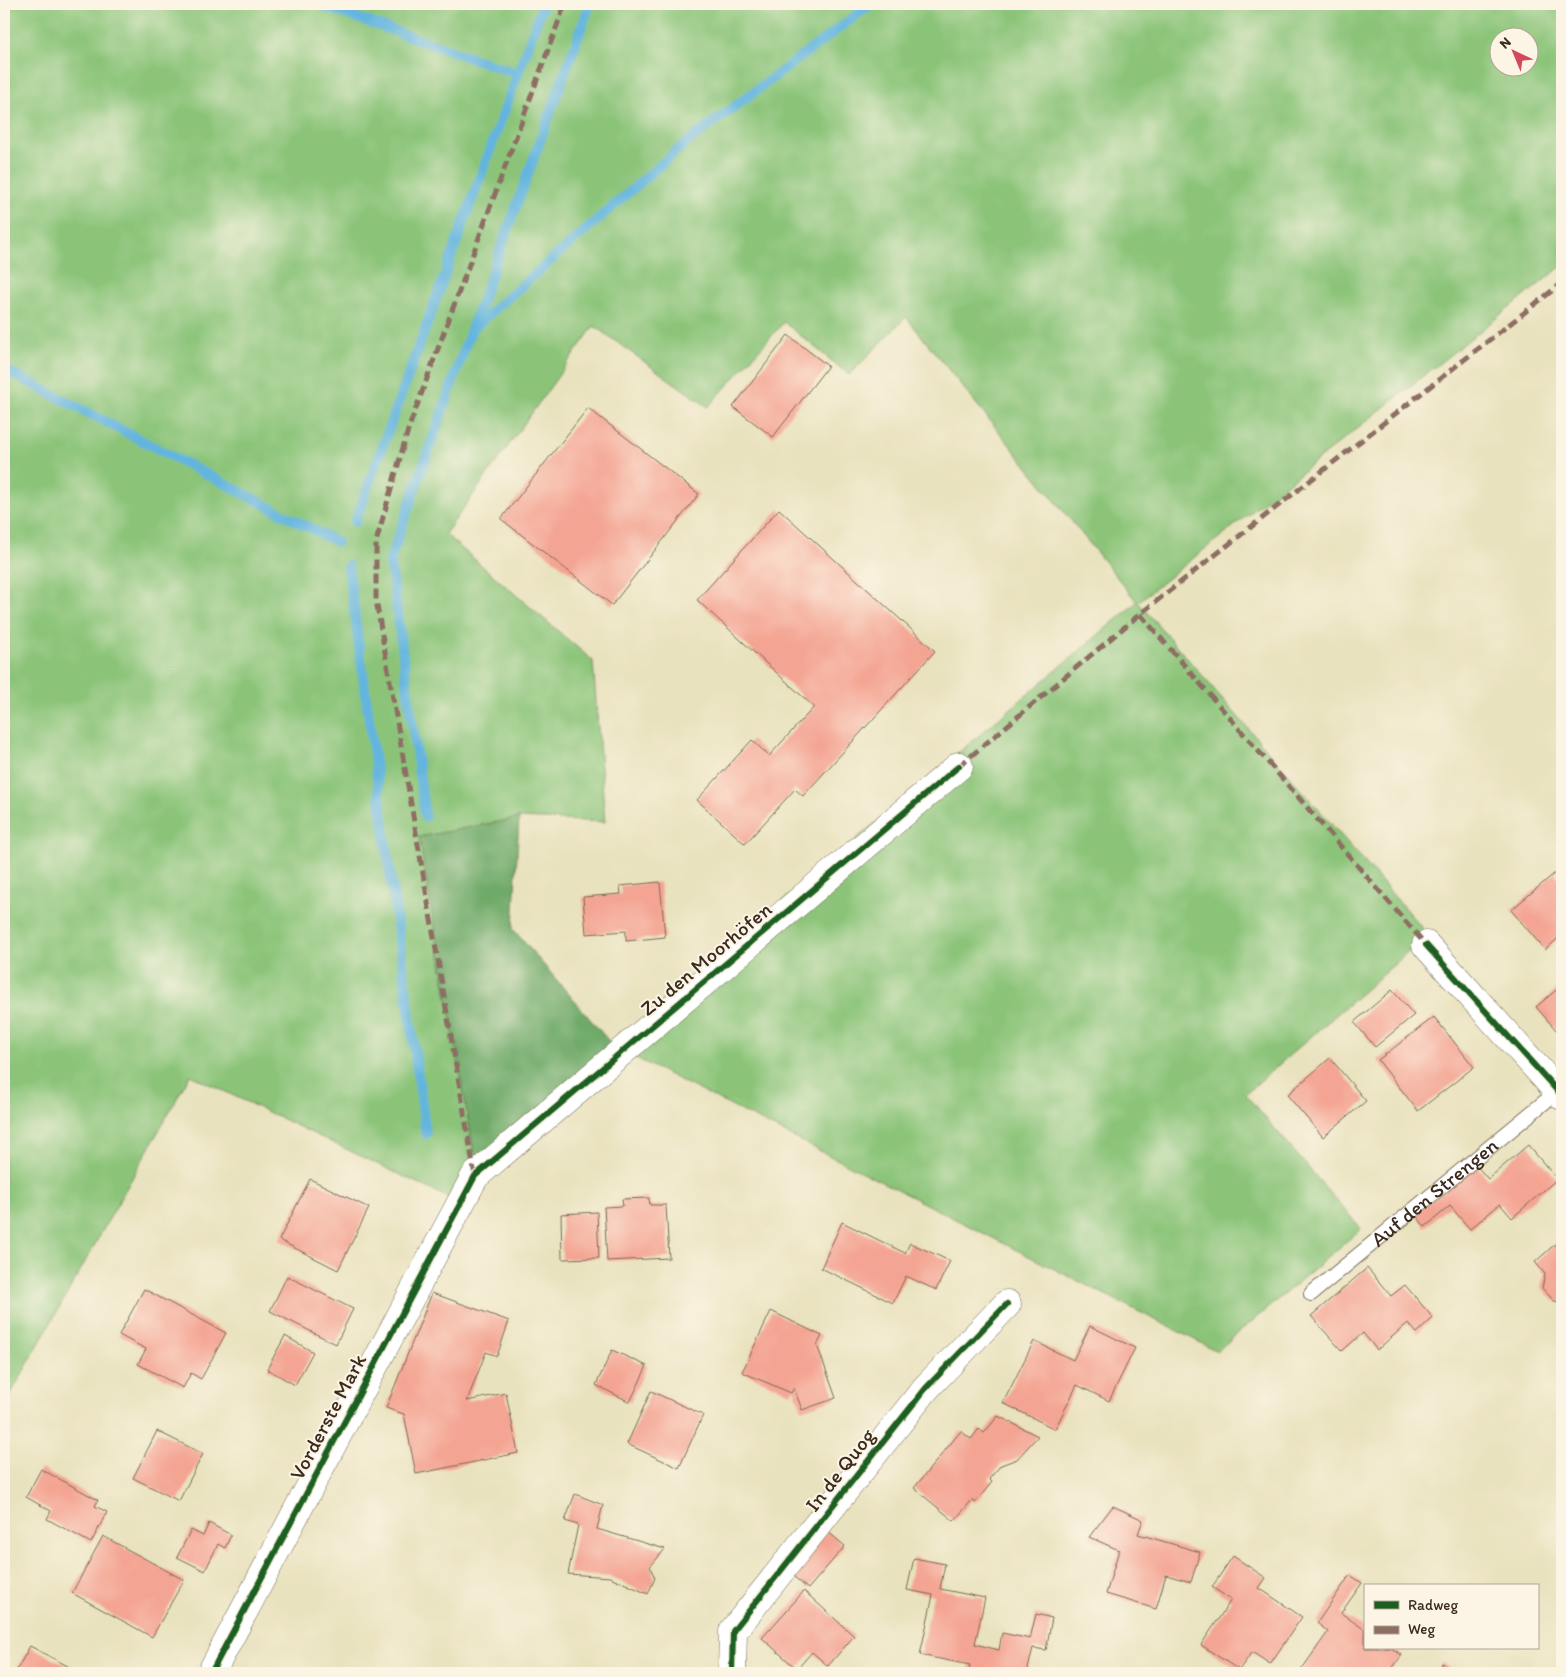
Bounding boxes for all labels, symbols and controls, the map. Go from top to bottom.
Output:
north arrow [1488,28,1538,78]
text: N [1496,34,1515,52]
street label: Zu den Moorhöfen [635,896,777,1021]
street label: Auf den Strengen [1366,1132,1503,1252]
street label: Vorderste Mark [284,1349,371,1484]
street label: In de Quog [799,1423,880,1516]
legend [1364,1584,1538,1650]
text: Radweg [1408,1596,1458,1614]
text: Weg [1408,1620,1435,1638]

